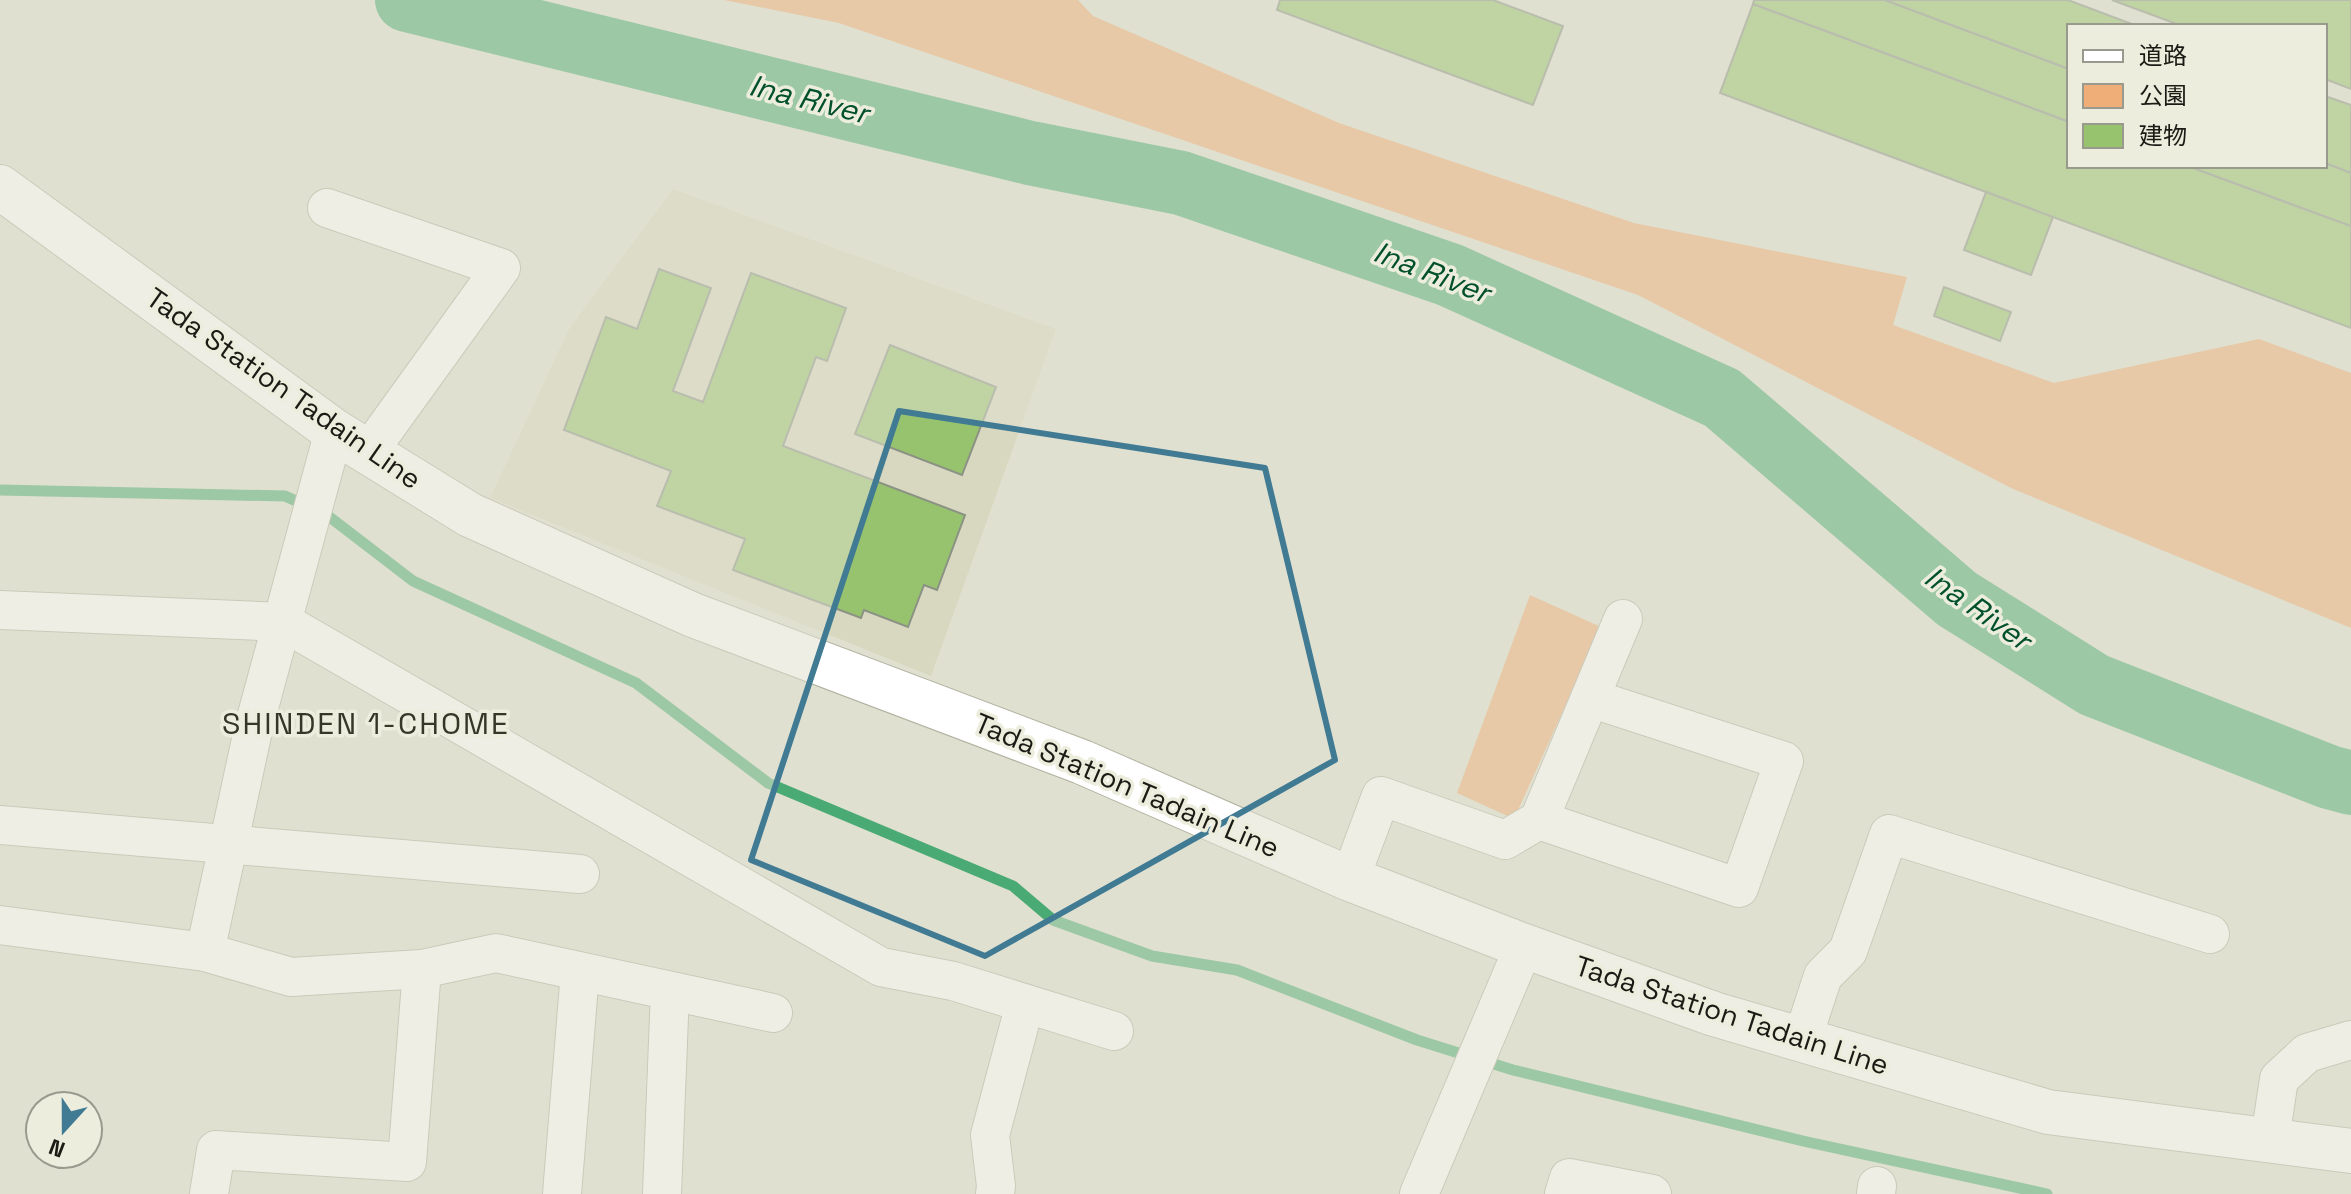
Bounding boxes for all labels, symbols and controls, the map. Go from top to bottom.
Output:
legend [2067,24,2327,168]
text: 道路 [2139,40,2187,71]
water label: Ina River [745,65,875,133]
text: 公園 [2139,80,2187,111]
text: 建物 [2139,120,2187,151]
water label: Ina River [1368,232,1498,313]
street label: Tada Station Tadain Line [139,279,429,497]
water label: Ina River [1917,557,2041,660]
district label: SHINDEN 1-CHOME [222,704,510,743]
street label: Tada Station Tadain Line [969,704,1285,866]
street label: Tada Station Tadain Line [1571,947,1893,1083]
north arrow [24,1090,104,1170]
text: N [45,1133,69,1164]

